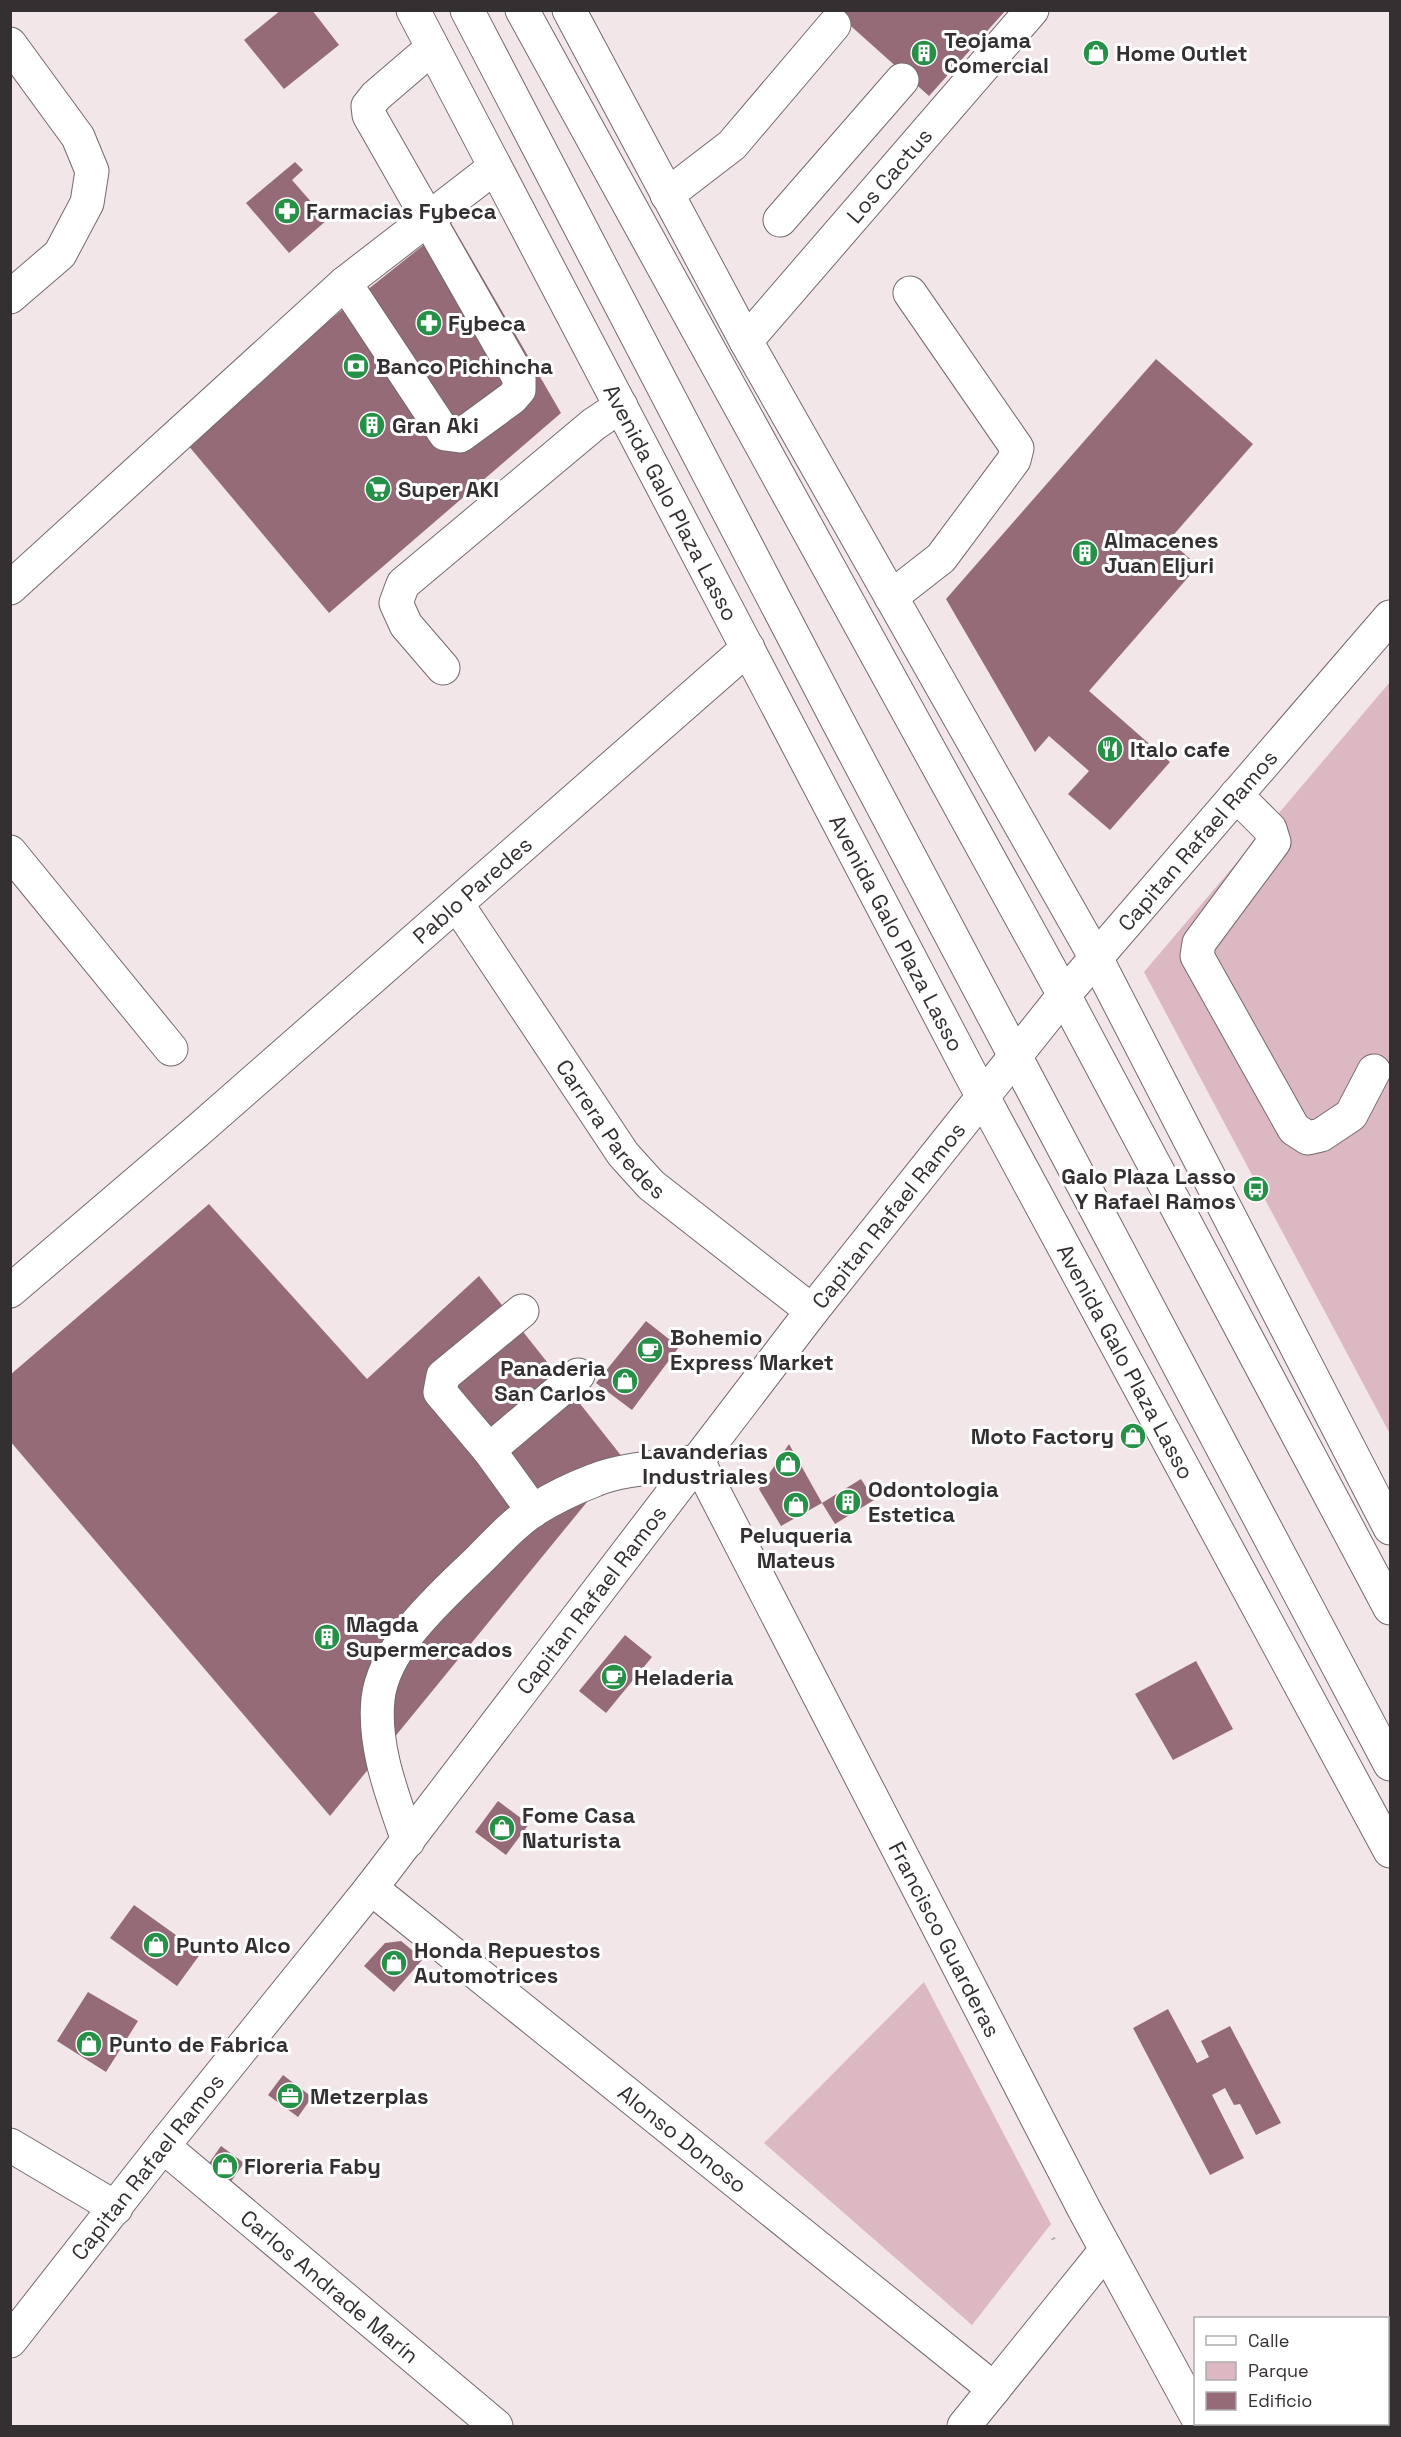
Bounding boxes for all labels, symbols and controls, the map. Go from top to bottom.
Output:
place label: Teojama Comercial [944,26,1049,79]
building icon: Teojama Comercial [909,38,939,68]
shop icon: Home Outlet [1081,38,1111,68]
place label: Home Outlet [1116,39,1248,67]
street label: Los Cactus [840,122,938,229]
pharmacy icon: Farmacias Fybeca [272,196,302,226]
place label: Farmacias Fybeca [306,197,497,225]
pharmacy icon: Fybeca [414,308,444,338]
place label: Fybeca [448,309,526,337]
bank icon: Banco Pichincha [341,351,371,381]
place label: Banco Pichincha [376,352,553,380]
street label: Avenida Galo Plaza Lasso [597,379,745,626]
building icon: Gran Aki [357,410,387,440]
place label: Gran Aki [392,411,479,439]
supermarket icon: Super AKI [363,474,393,504]
place label: Super AKI [398,475,499,503]
place label: Almacenes Juan Eljuri [1104,526,1218,579]
building icon: Almacenes Juan Eljuri [1070,538,1100,568]
restaurant icon: Italo cafe [1095,734,1125,764]
place label: Italo cafe [1130,735,1230,763]
street label: Capitan Rafael Ramos [1112,744,1283,937]
street label: Avenida Galo Plaza Lasso [823,810,970,1056]
street label: Pablo Paredes [407,830,538,950]
street label: Carrera Paredes [550,1054,671,1205]
street label: Capitan Rafael Ramos [806,1116,971,1314]
place label: Galo Plaza Lasso Y Rafael Ramos [1061,1162,1236,1215]
bus stop icon: Galo Plaza Lasso Y Rafael Ramos [1241,1174,1271,1204]
street label: Avenida Galo Plaza Lasso [1051,1239,1201,1484]
place label: Bohemio Express Market [670,1323,834,1376]
cafe icon: Bohemio Express Market [635,1335,665,1365]
place label: Panaderia San Carlos [494,1354,606,1407]
shop icon: Panaderia San Carlos [610,1366,640,1396]
shop icon: Moto Factory [1118,1421,1148,1451]
place label: Moto Factory [971,1422,1114,1450]
place label: Lavanderias Industriales [640,1437,768,1490]
shop icon: Lavanderias Industriales [773,1449,803,1479]
place label: Odontologia Estetica [868,1475,999,1528]
building icon: Odontologia Estetica [833,1487,863,1517]
shop icon: Peluqueria Mateus [781,1490,811,1520]
street label: Capitan Rafael Ramos [510,1500,672,1700]
place label: Peluqueria Mateus [740,1521,853,1574]
place label: Magda Supermercados [346,1610,513,1663]
building icon: Magda Supermercados [312,1622,342,1652]
cafe icon: Heladeria [599,1662,629,1692]
place label: Heladeria [634,1663,734,1691]
place label: Fome Casa Naturista [522,1801,635,1854]
shop icon: Fome Casa Naturista [487,1813,517,1843]
street label: Francisco Guarderas [883,1837,1007,2042]
shop icon: Punto Alco [141,1930,171,1960]
place label: Punto Alco [176,1931,291,1959]
place label: Honda Repuestos Automotrices [414,1936,601,1989]
shop icon: Honda Repuestos Automotrices [379,1948,409,1978]
shop icon: Punto de Fabrica [74,2029,104,2059]
place label: Punto de Fabrica [109,2030,289,2058]
street label: Capitan Rafael Ramos [65,2068,230,2266]
street label: Alonso Donoso [612,2078,753,2199]
office icon: Metzerplas [275,2081,305,2111]
place label: Metzerplas [310,2082,428,2110]
shop icon: Floreria Faby [210,2151,240,2181]
place label: Floreria Faby [244,2152,381,2180]
street label: Carlos Andrade Marín [235,2203,425,2369]
legend [1194,2317,1389,2425]
text: Calle [1248,2329,1289,2352]
text: Parque [1248,2359,1309,2382]
text: Edificio [1248,2389,1312,2412]

